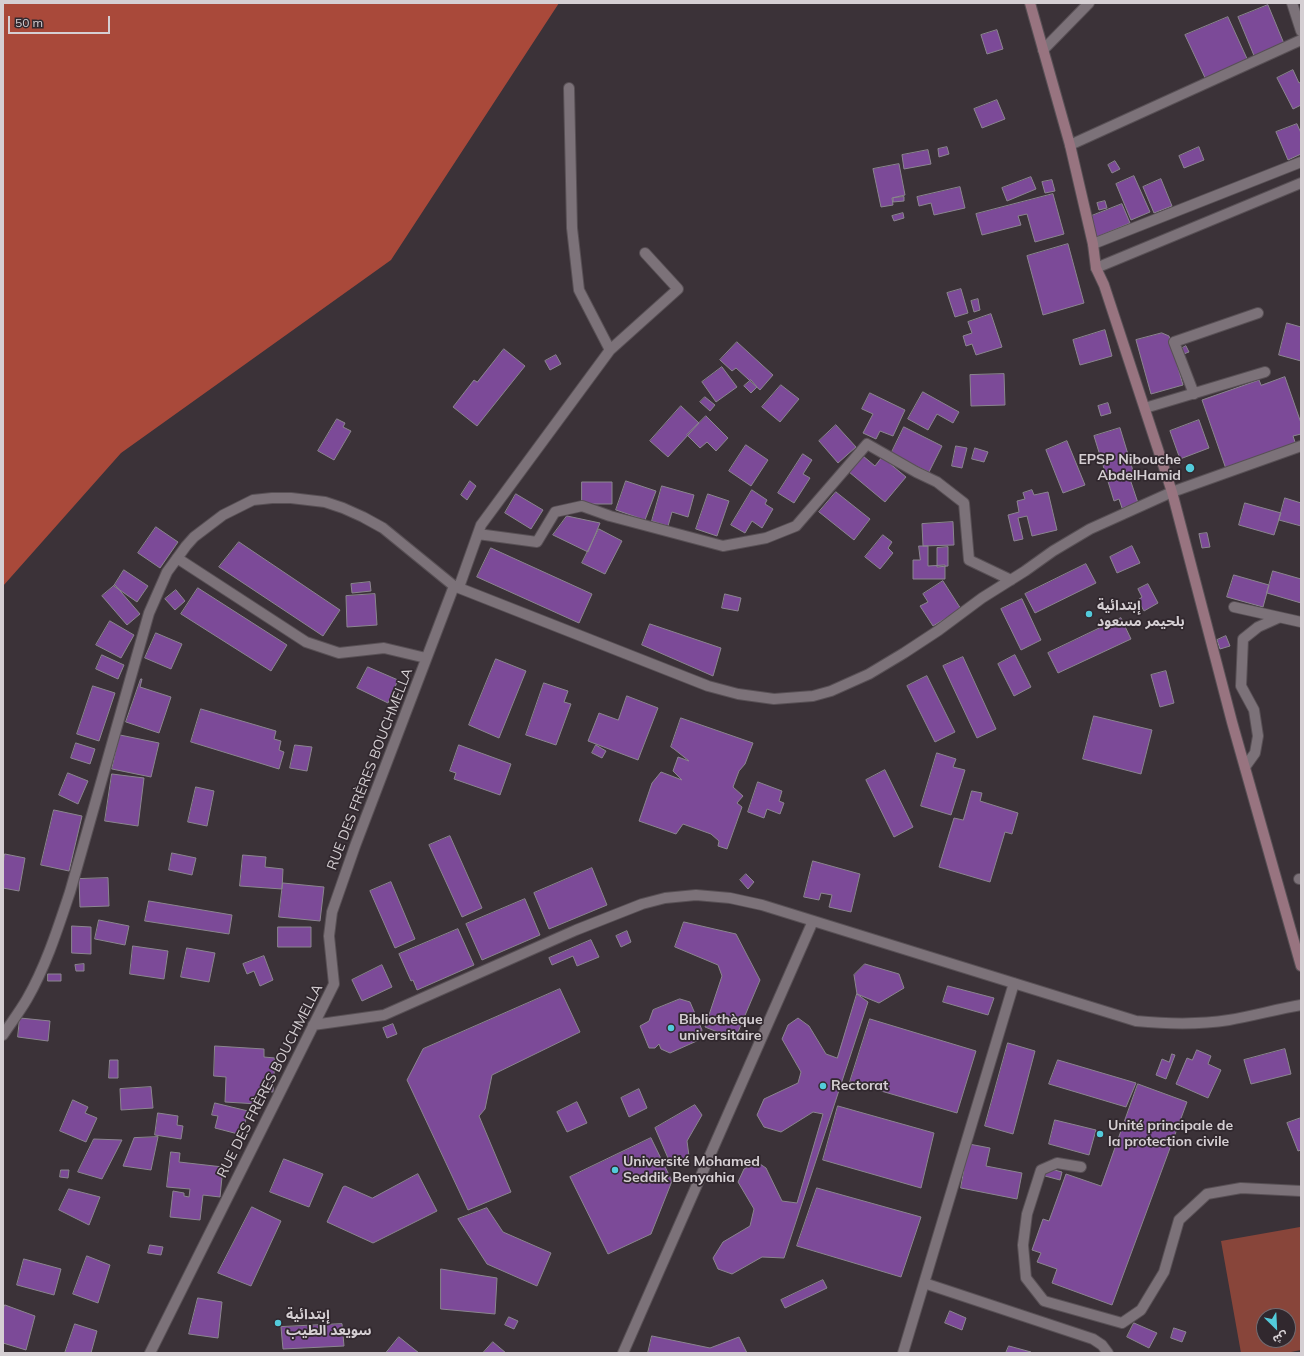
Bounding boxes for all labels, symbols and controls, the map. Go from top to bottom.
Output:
scale bar [10,8,112,34]
text: 50 m [15,15,43,30]
place label: EPSP Nibouche AbdelHamid [1078,452,1181,484]
marker: EPSP Nibouche AbdelHamid [1184,462,1196,474]
place label: إبتدائية بلحيمر مسعود [1097,598,1185,630]
marker: إبتدائية بلحيمر مسعود [1084,609,1094,619]
street label: RUE DES FRÈRES BOUCHMELLA [324,666,416,872]
street label: RUE DES FRÈRES BOUCHMELLA [214,981,326,1181]
place label: Bibliothèque universitaire [679,1012,763,1044]
marker: Bibliothèque universitaire [666,1023,676,1033]
place label: Rectorat [831,1078,888,1094]
marker: Rectorat [818,1081,828,1091]
place label: Unité principale de la protection civile [1108,1118,1233,1150]
marker: Unité principale de la protection civile [1095,1129,1105,1139]
place label: Université Mohamed Seddik Benyahia [623,1154,760,1186]
marker: Université Mohamed Seddik Benyahia [610,1165,620,1175]
place label: إبتدائية سويعد الطيب [286,1307,372,1340]
north arrow [1256,1308,1296,1348]
marker: إبتدائية سويعد الطيب [273,1318,283,1328]
text: ش [1271,1329,1290,1348]

